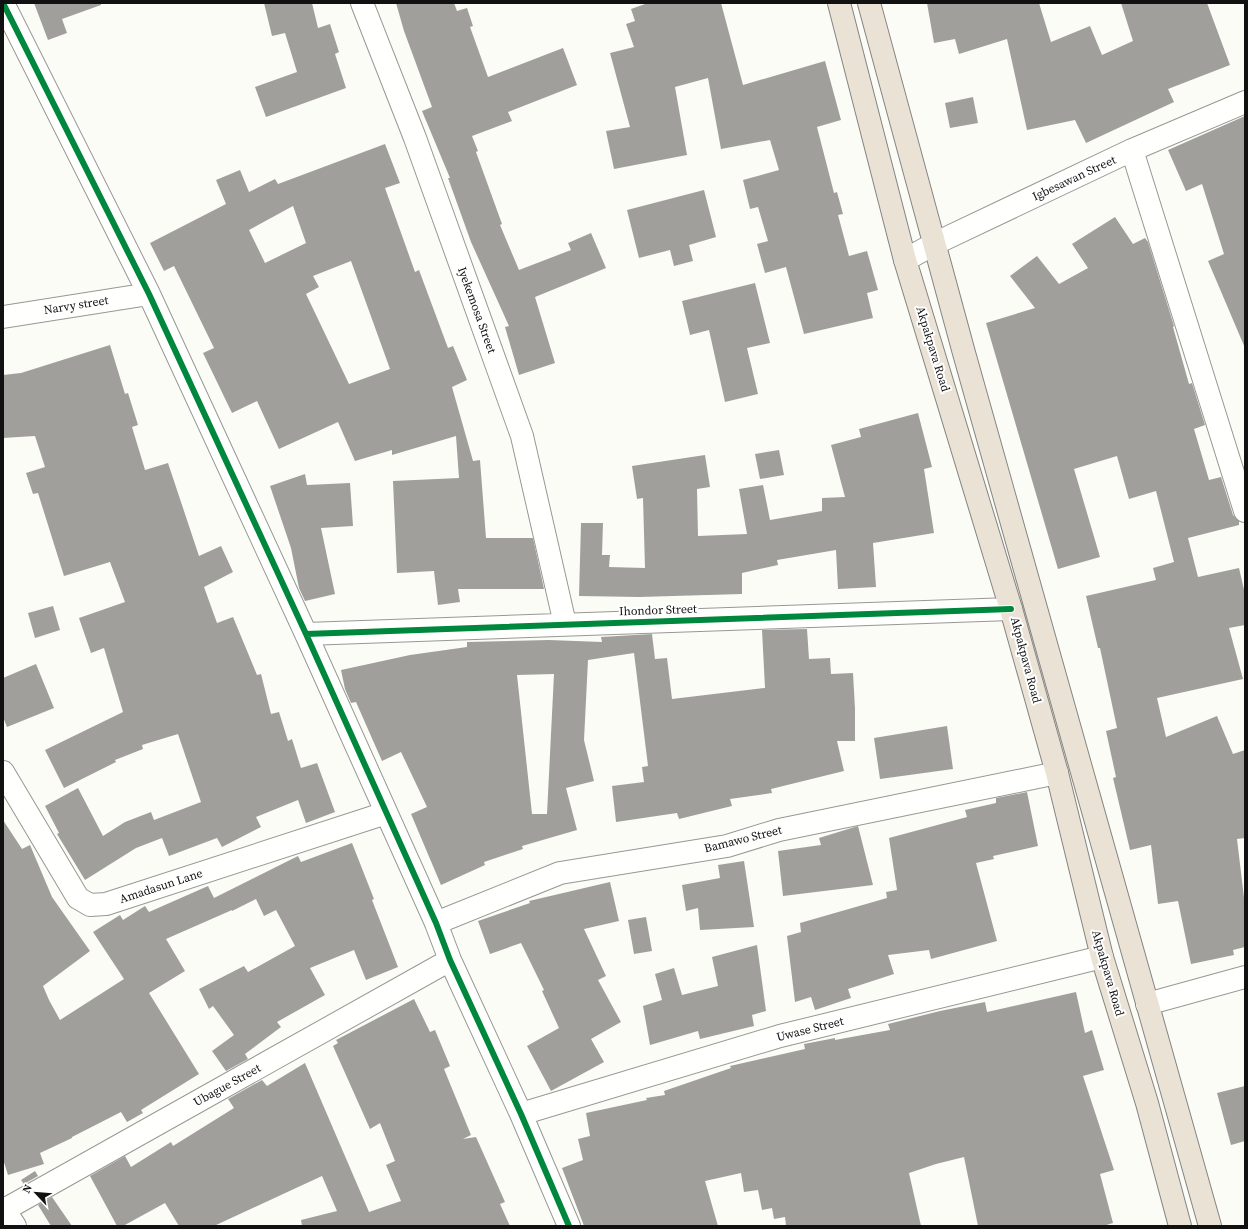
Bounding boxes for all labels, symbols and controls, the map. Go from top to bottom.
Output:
street label: Igbesawan Street [1030,152,1118,204]
street label: Iyekemosa Street [454,265,500,356]
street label: Narvy street [43,292,110,318]
street label: Akpakpava Road [912,304,954,394]
street label: Ihondor Street [619,601,697,619]
street label: Akpakpava Road [1007,615,1045,705]
street label: Bamawo Street [702,822,784,856]
street label: Amadasun Lane [117,865,205,907]
street label: Akpakpava Road [1088,928,1128,1018]
street label: Uwase Street [775,1013,845,1045]
street label: Ubague Street [190,1060,264,1110]
north arrow [16,1173,56,1213]
text: N [19,1182,36,1196]

